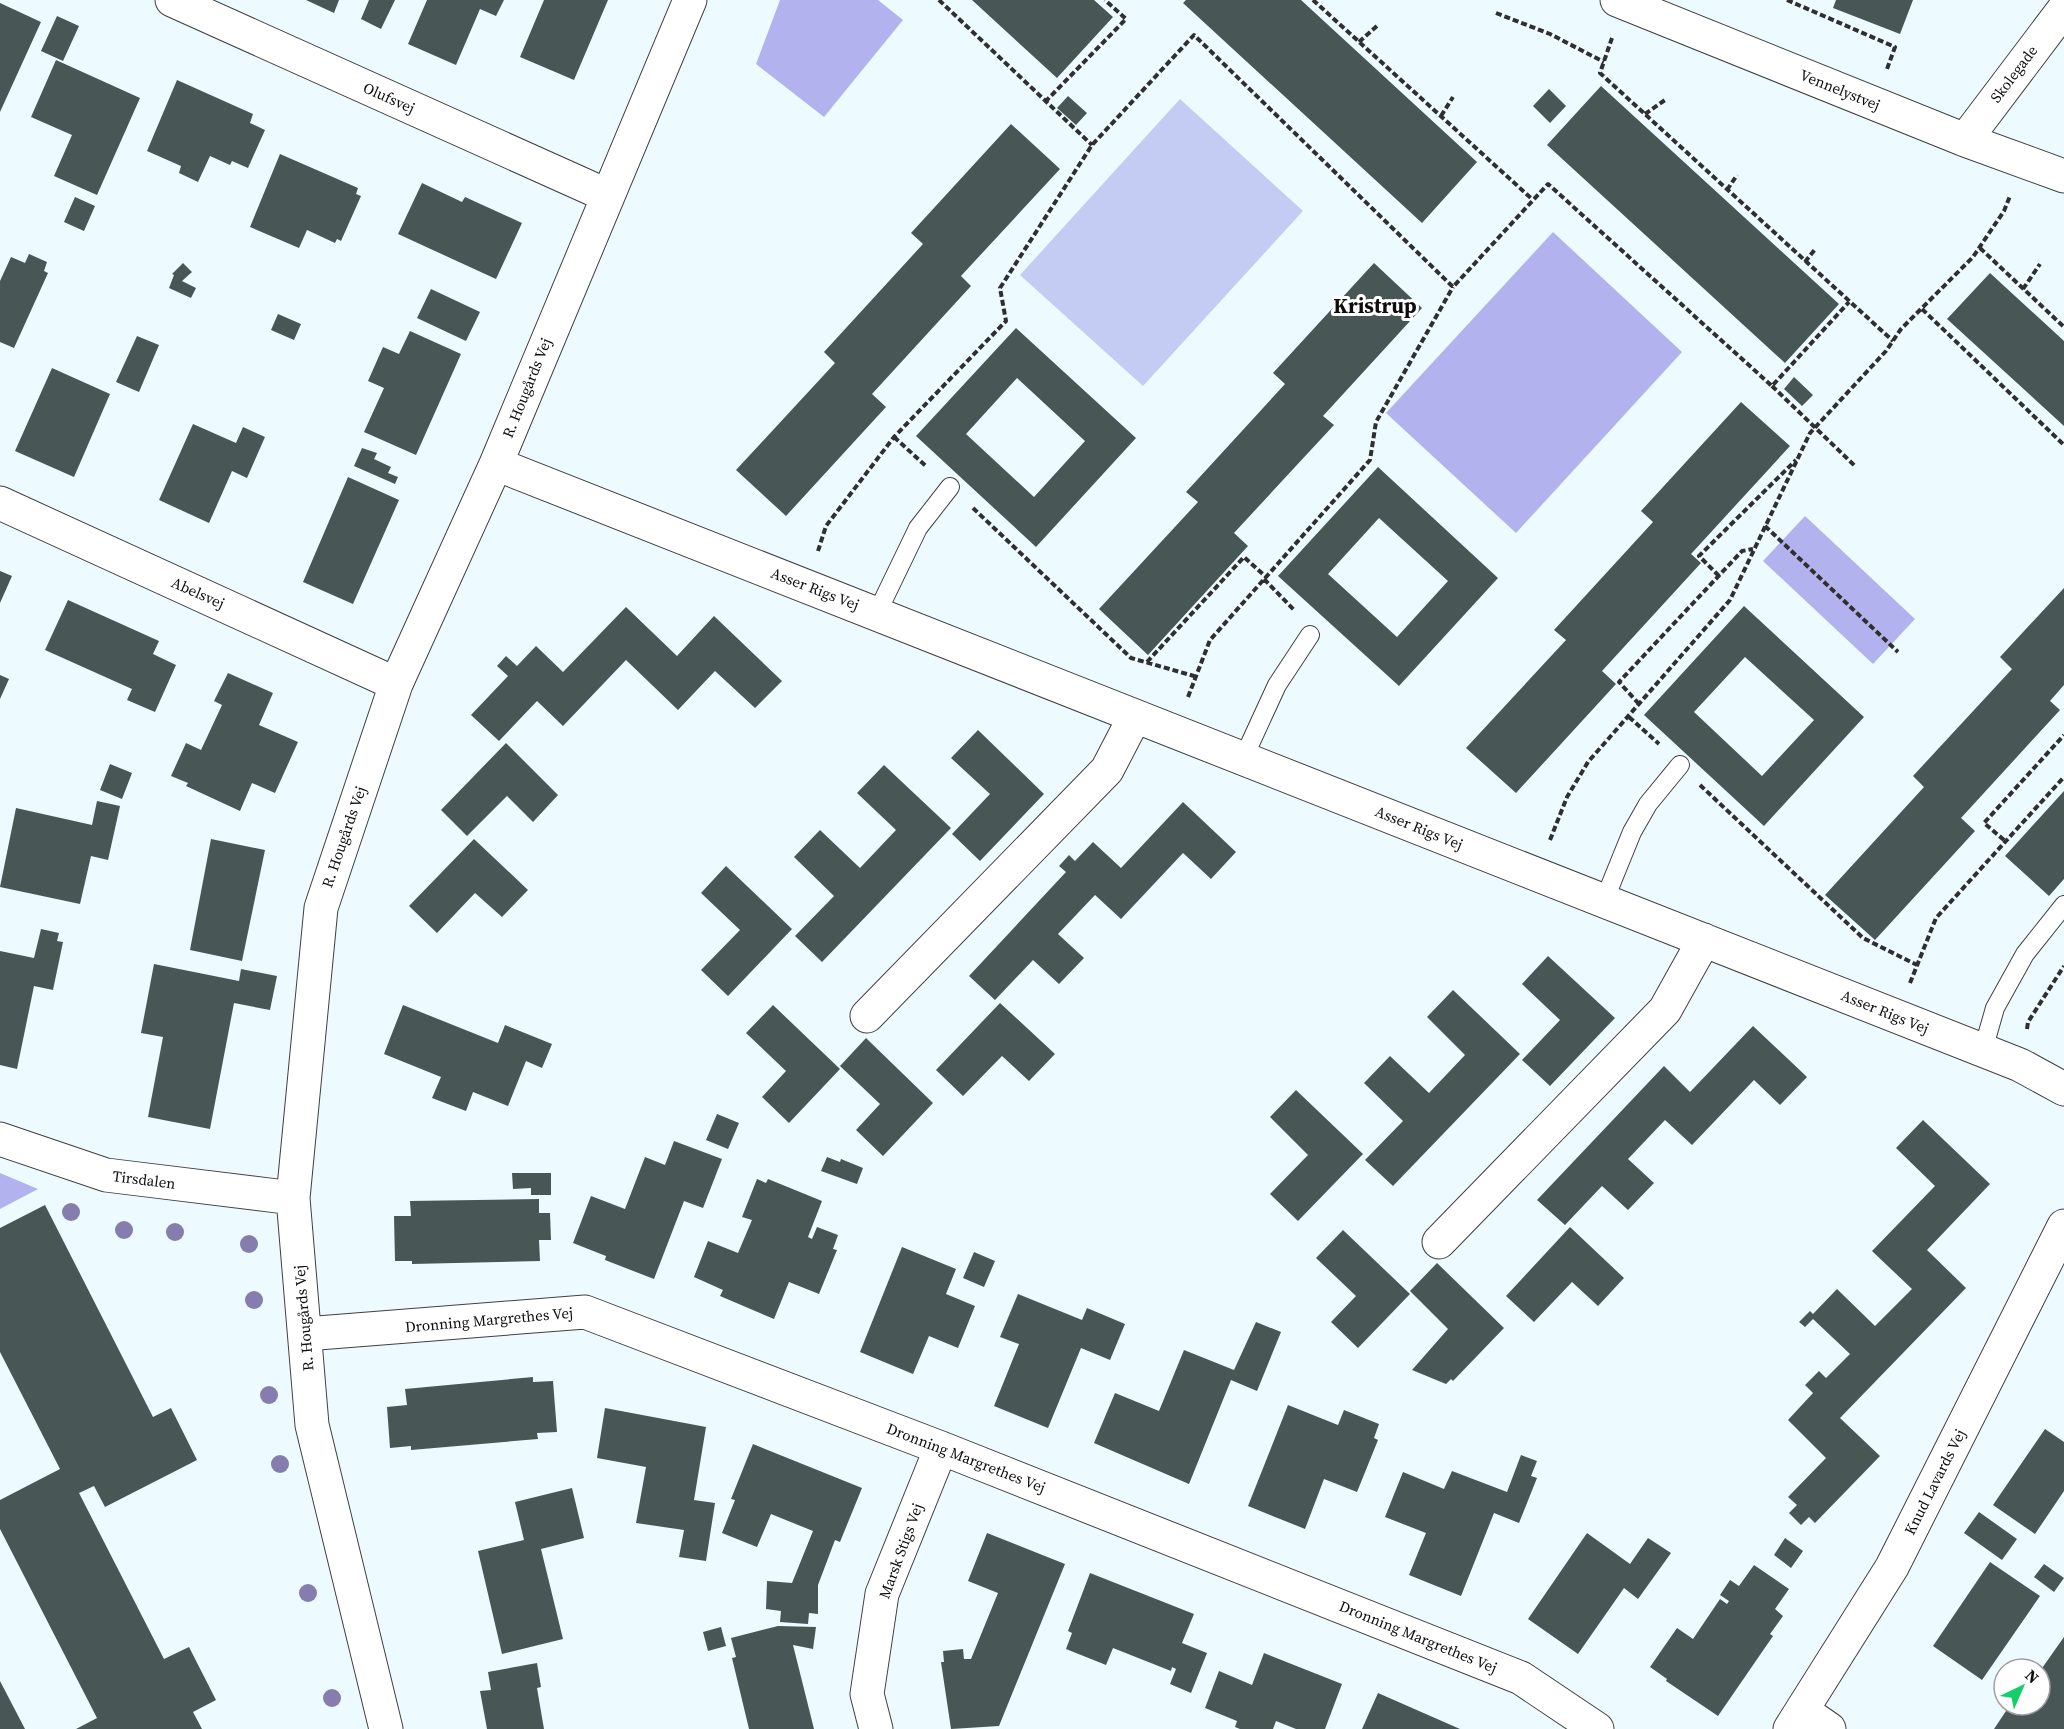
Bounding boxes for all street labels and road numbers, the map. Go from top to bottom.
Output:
street label: Skolegade [1985,40,2042,107]
street label: Vennelystvej [1797,64,1883,115]
street label: Olufsvej [360,77,418,118]
street label: R. Hougårds Vej [497,335,556,441]
street label: Asser Rigs Vej [768,562,862,615]
street label: Abelsvej [168,572,228,614]
street label: R. Hougårds Vej [316,783,371,890]
street label: Asser Rigs Vej [1372,800,1466,855]
street label: Asser Rigs Vej [1838,984,1932,1039]
street label: Tirsdalen [111,1165,177,1194]
street label: R. Hougårds Vej [288,1264,319,1372]
street label: Dronning Margrethes Vej [404,1302,574,1337]
street label: Dronning Margrethes Vej [884,1418,1049,1498]
street label: Knud Lavards Vej [1899,1425,1970,1538]
street label: Marsk Stigs Vej [874,1500,928,1601]
street label: Dronning Margrethes Vej [1336,1595,1500,1678]

